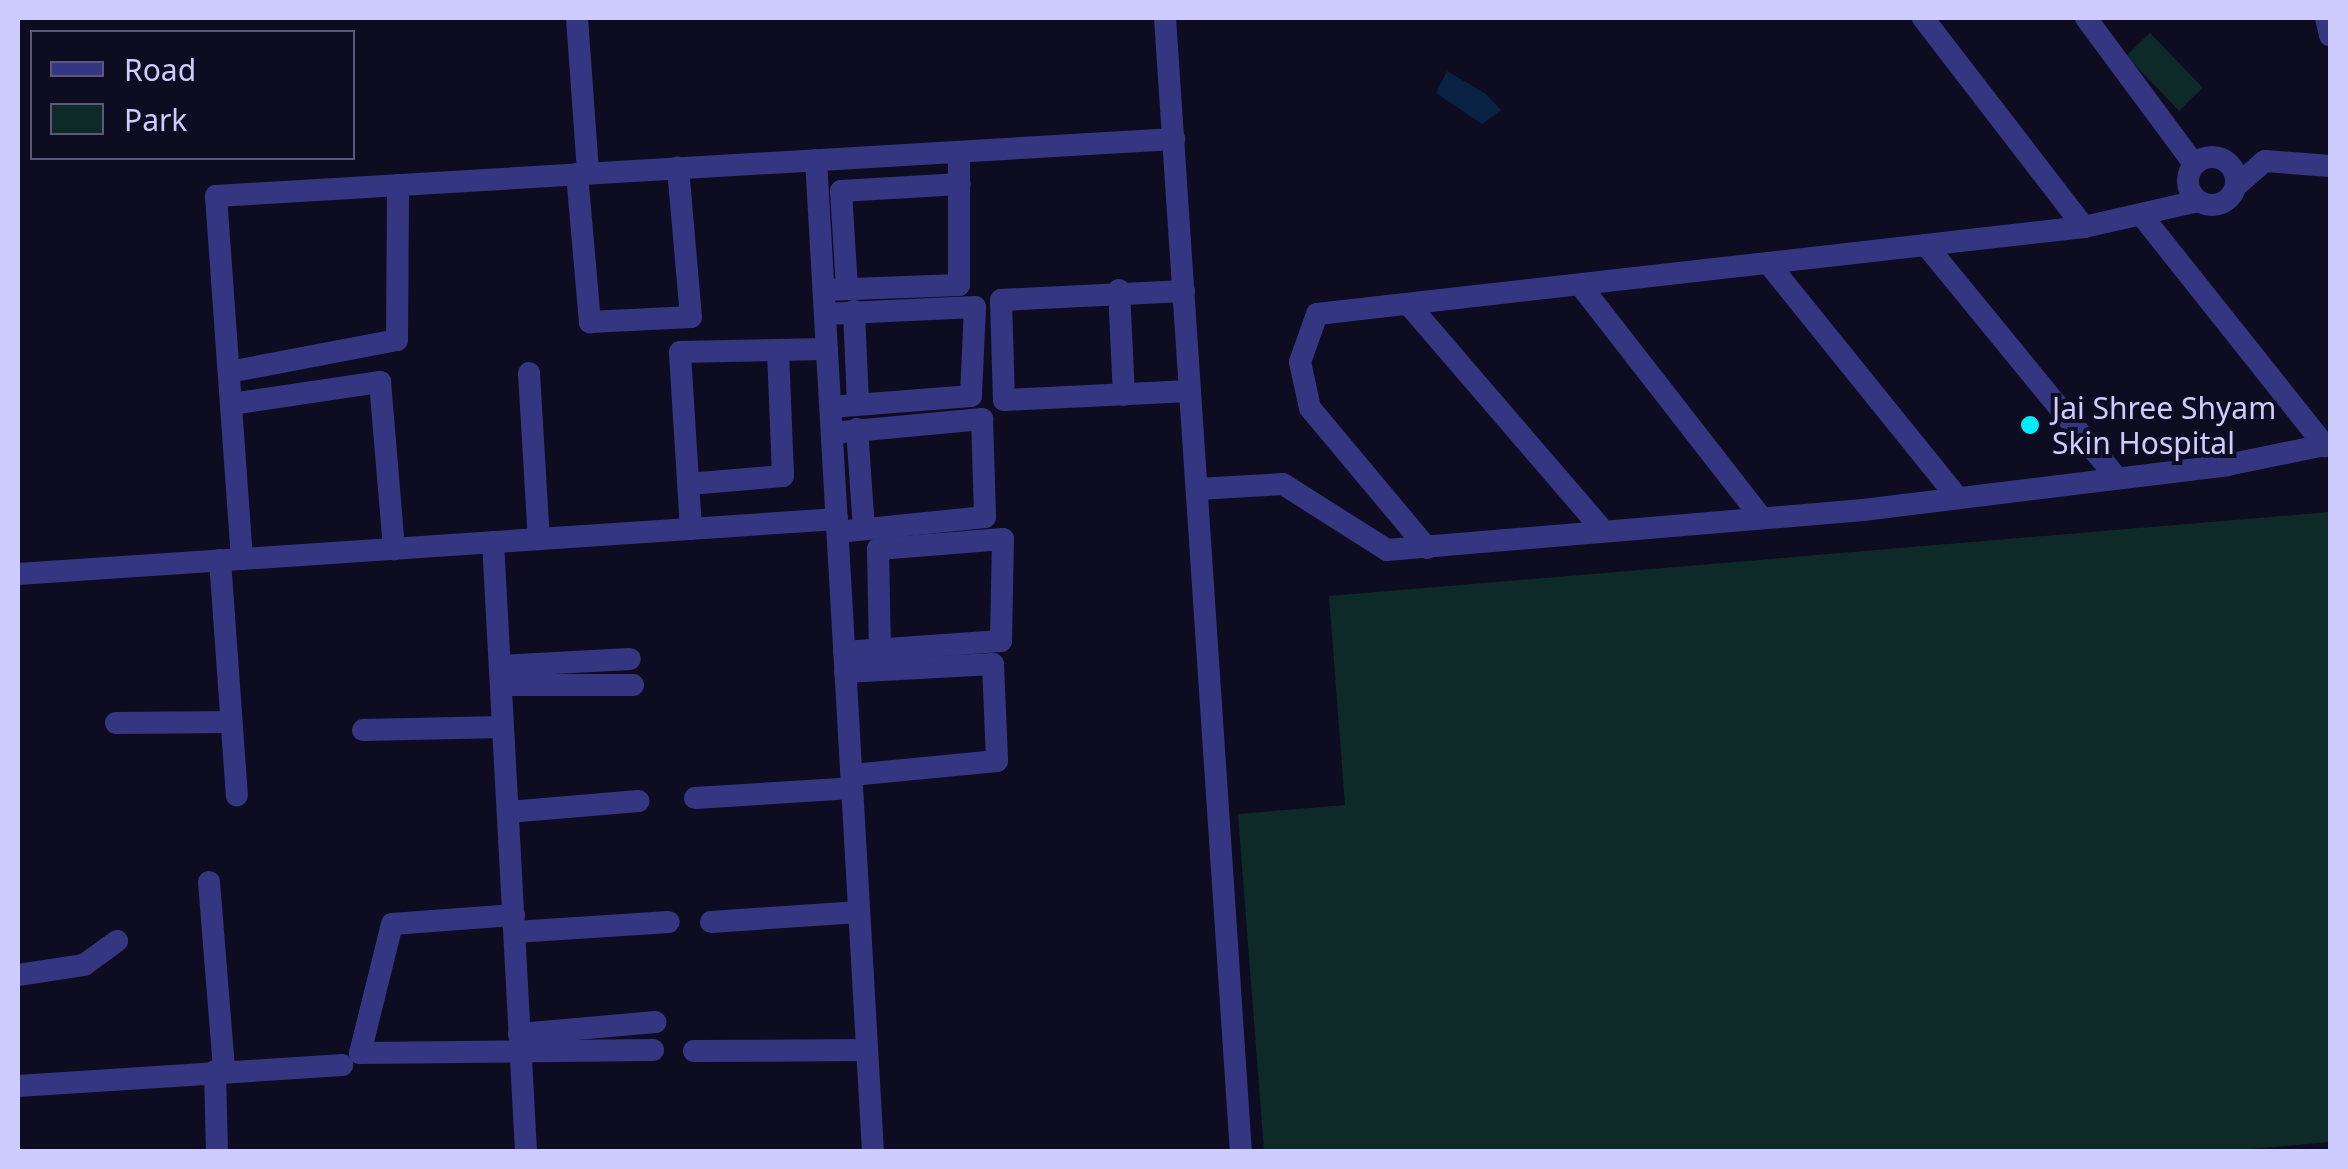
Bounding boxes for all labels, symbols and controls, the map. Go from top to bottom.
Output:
legend [30,30,355,160]
text: Road [124,49,196,90]
text: Park [124,99,187,140]
place label: Jai Shree Shyam Skin Hospital [2052,390,2276,460]
marker: Jai Shree Shyam Skin Hospital [2017,412,2043,438]

